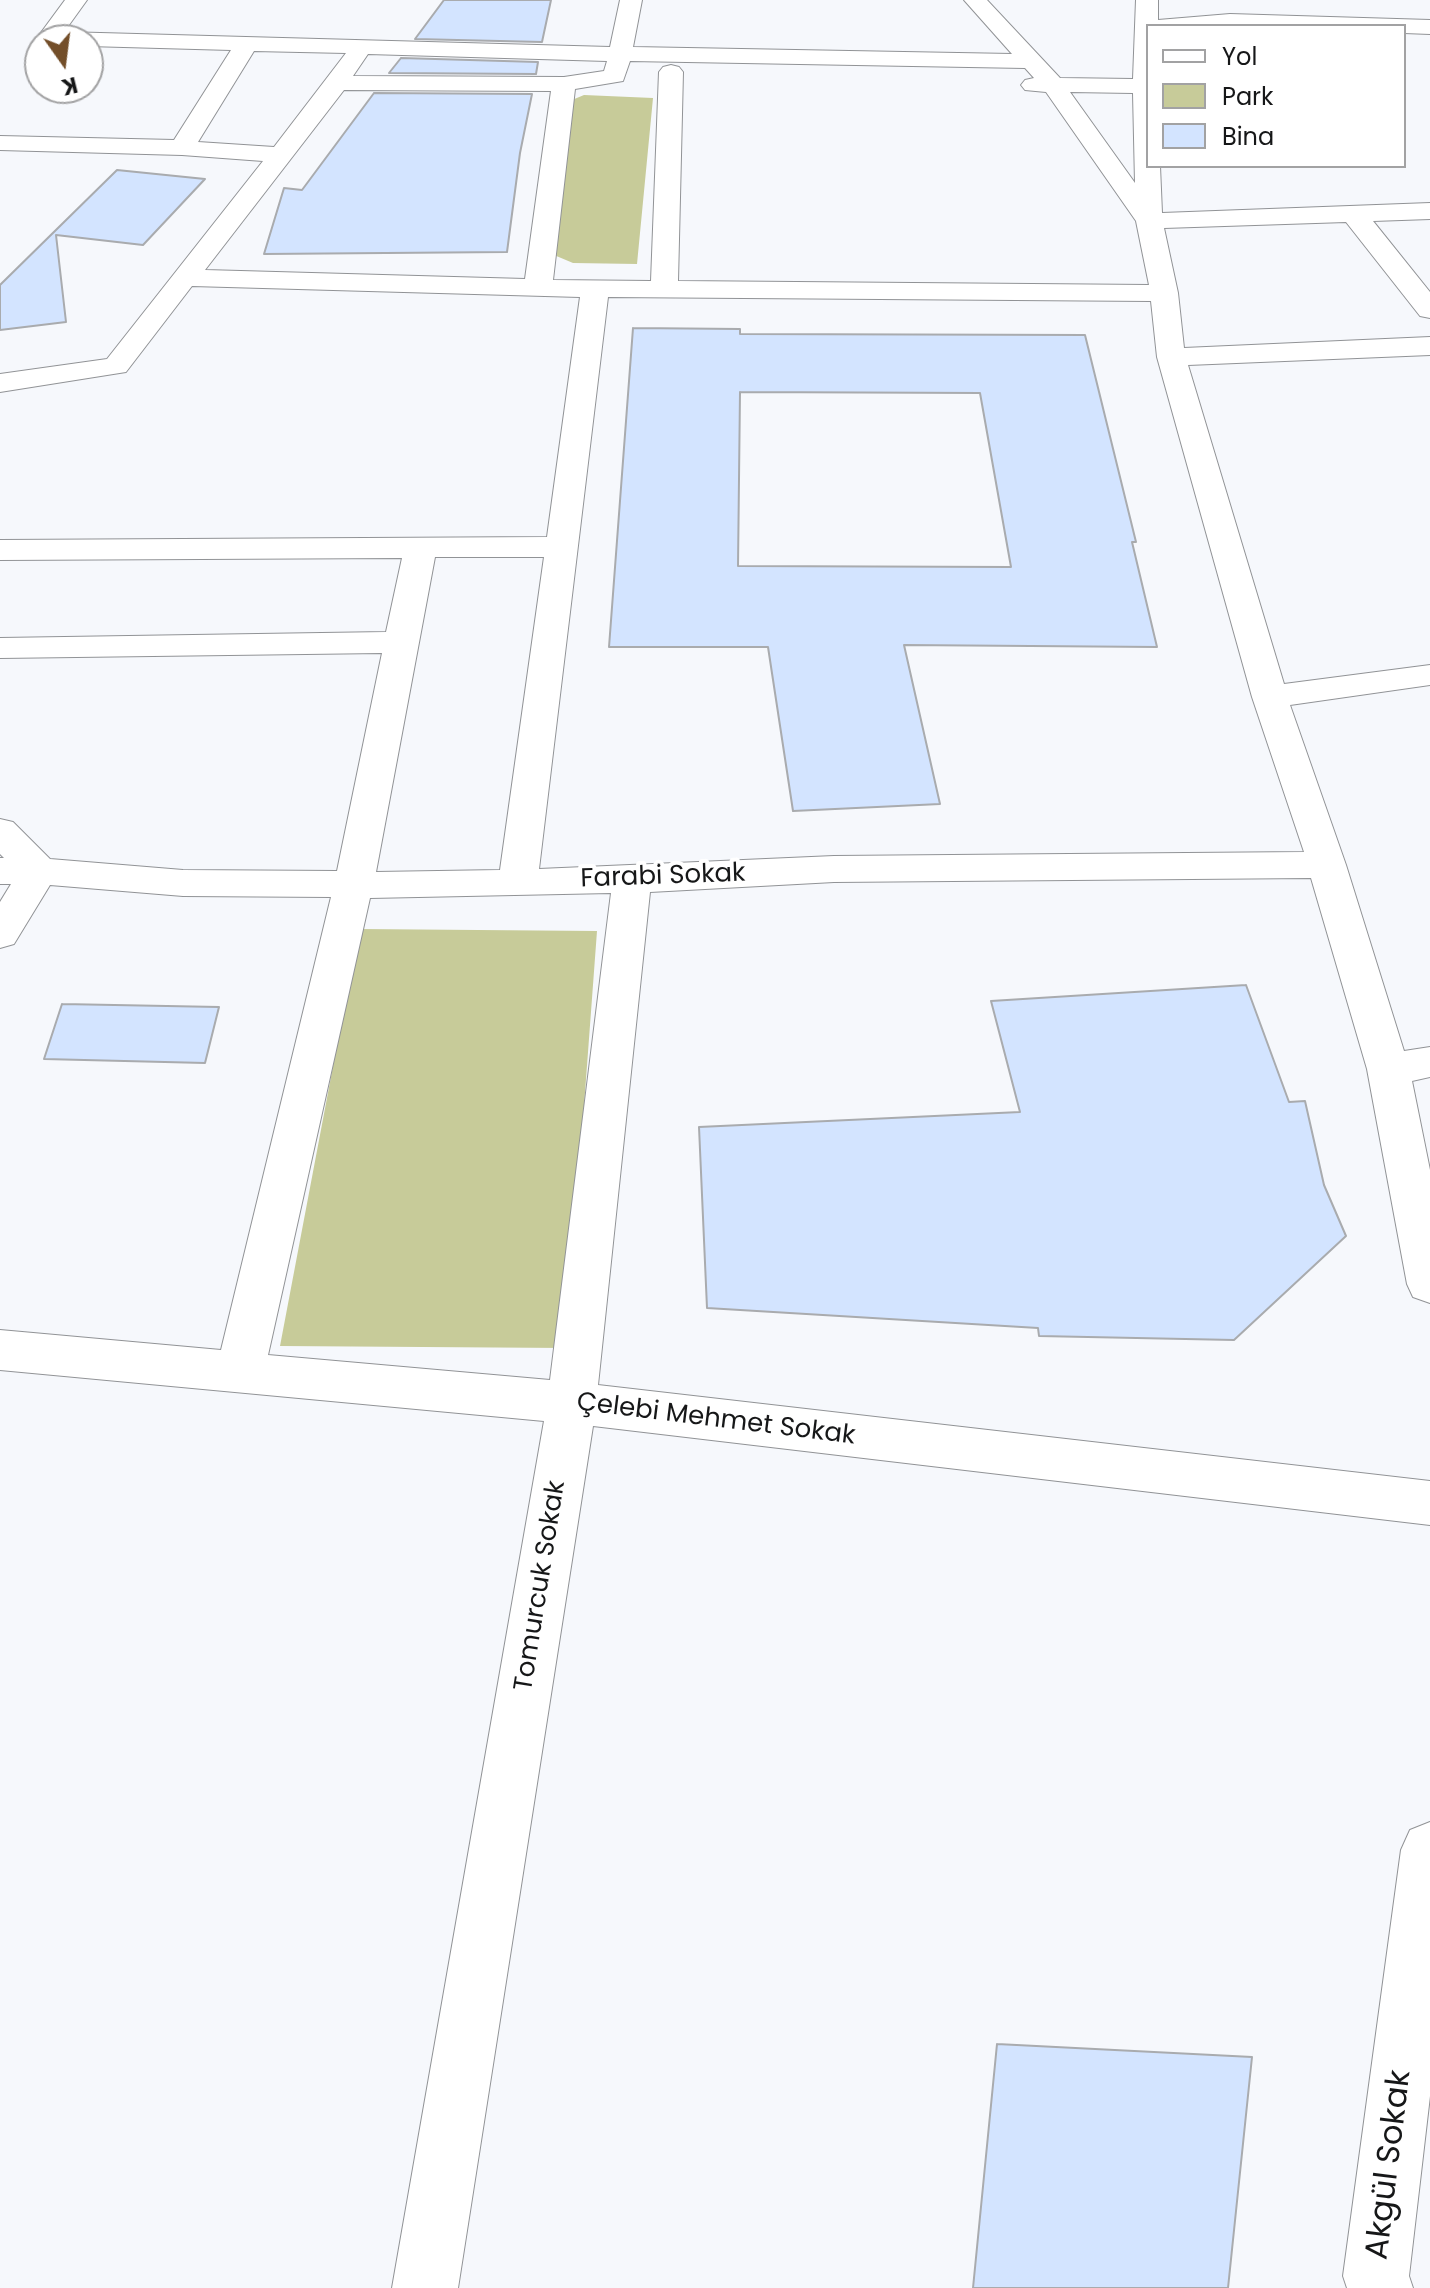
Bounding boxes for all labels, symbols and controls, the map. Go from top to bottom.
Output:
north arrow [24,24,104,104]
legend [1146,24,1406,168]
text: Yol [1222,40,1257,73]
text: K [58,69,81,103]
text: Park [1222,80,1273,113]
text: Bina [1222,120,1274,153]
street label: Farabi Sokak [580,859,746,895]
street label: Çelebi Mehmet Sokak [575,1387,857,1453]
street label: Tomurcuk Sokak [509,1478,573,1694]
street label: Akgül Sokak [1359,2068,1421,2262]

